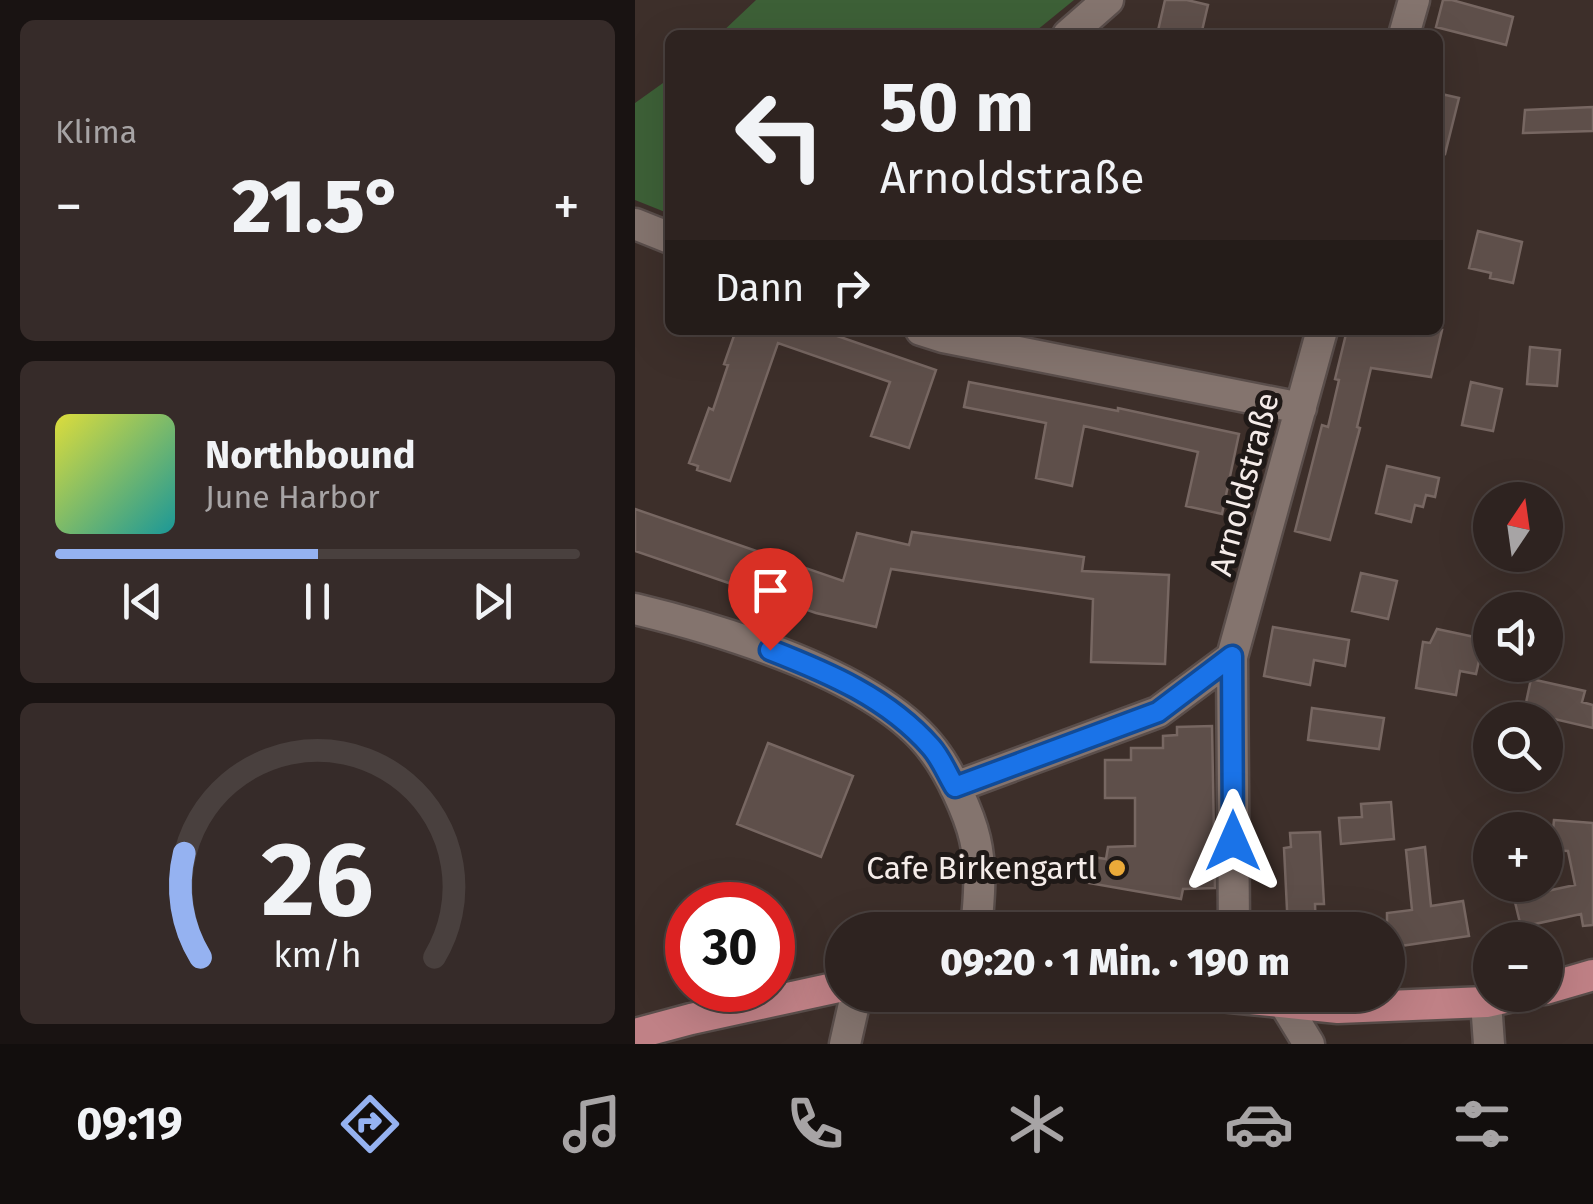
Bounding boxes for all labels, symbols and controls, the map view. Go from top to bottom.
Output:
text: 50 m [880,66,1034,150]
icon: left [715,70,845,200]
text: Klima [55,113,137,151]
text: Arnoldstraße [880,151,1144,205]
text: 21.5° [232,162,403,252]
text: − [55,174,83,240]
text: + [553,174,580,240]
icon: right [824,260,879,315]
text: Dann [715,265,804,311]
street label: Arnoldstraße [1201,388,1287,580]
text: Northbound [205,432,416,478]
text: June Harbor [205,478,380,516]
north arrow [1473,482,1563,572]
map controls [1473,482,1563,1012]
pin [728,548,813,651]
icon: arrive [743,563,798,618]
icon: previous [115,574,170,629]
icon: pause [290,574,345,629]
icon: next [465,574,520,629]
button: sound [1473,592,1563,682]
button: search [1473,702,1563,792]
position arrow [1181,789,1285,893]
button: + [1473,812,1563,902]
text: 26 [261,818,374,943]
place label: Cafe Birkengartl [866,849,1097,887]
marker: Cafe Birkengartl [1106,857,1128,879]
speed limit sign: 30 [665,882,795,1012]
button: − [1473,922,1563,1012]
text: km/h [273,934,362,976]
text: 09:20 · 1 Min. · 190 m [940,939,1290,985]
icon: directions [335,1089,405,1159]
icon: music [557,1089,627,1159]
icon: phone [780,1089,850,1159]
icon: climate [1002,1089,1072,1159]
icon: car [1224,1089,1294,1159]
icon: filters [1447,1089,1517,1159]
text: 09:19 [76,1097,183,1151]

